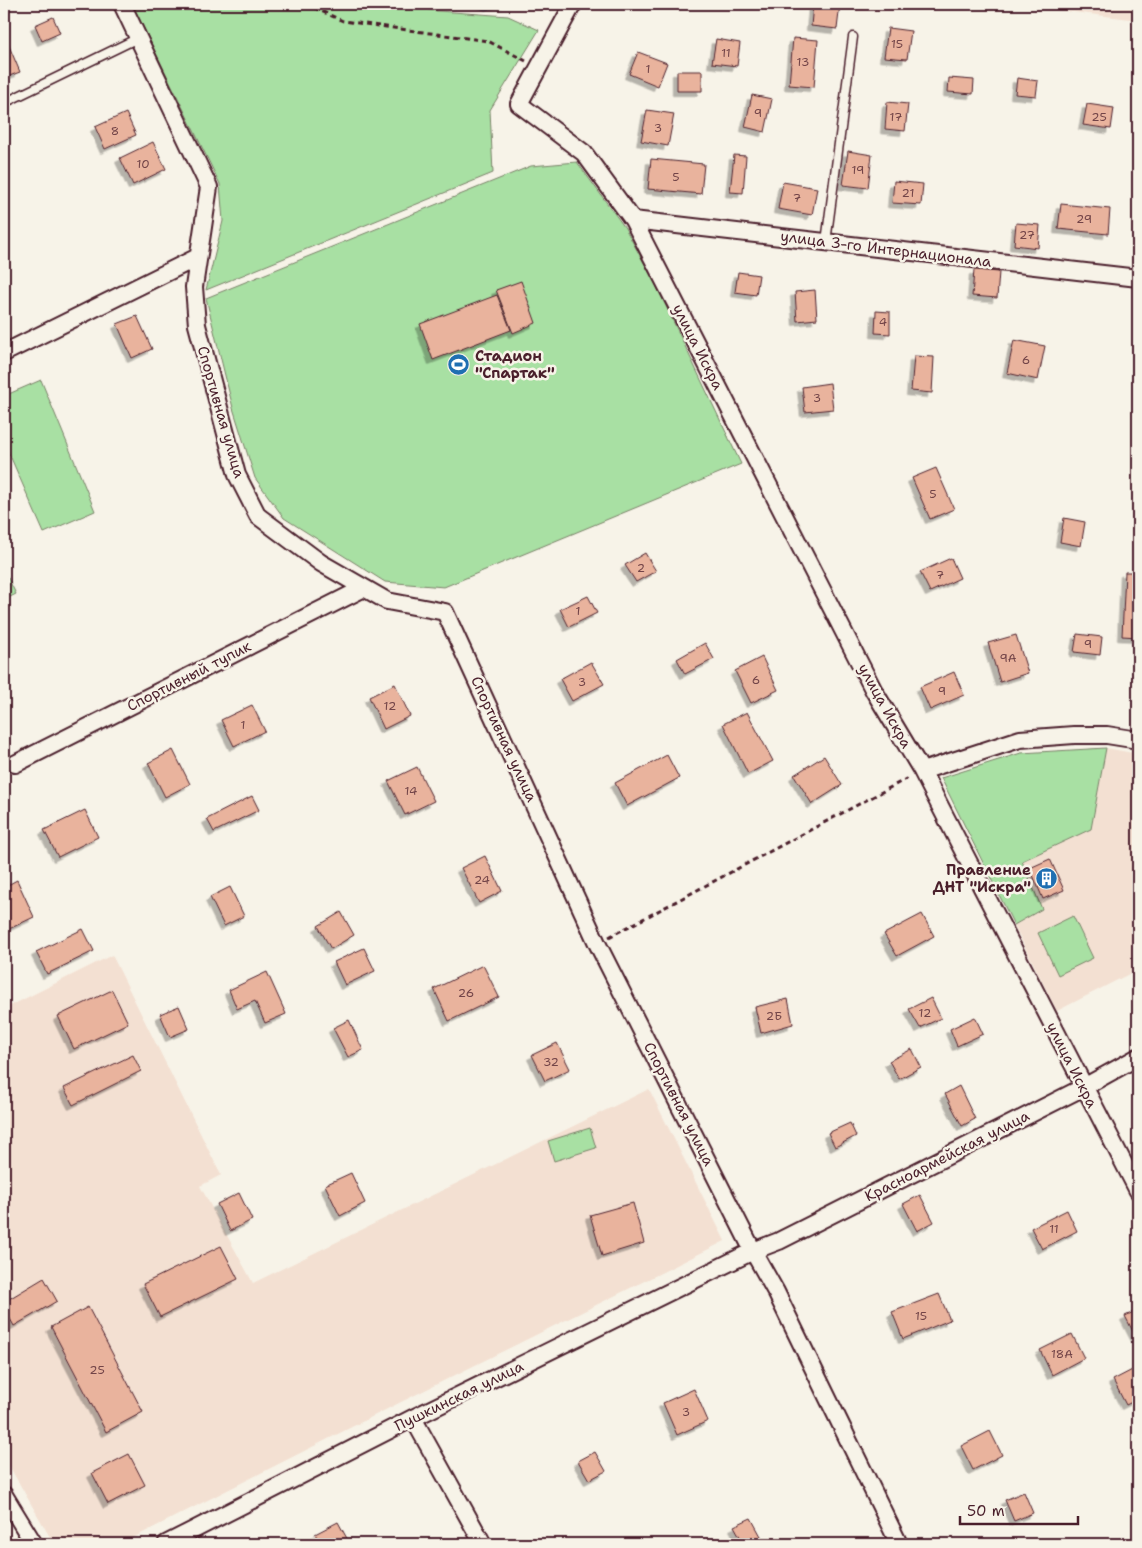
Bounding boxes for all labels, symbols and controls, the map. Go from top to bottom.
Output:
house number: 15 [891,36,903,52]
house number: 11 [721,45,731,61]
house number: 13 [797,54,809,70]
house number: 1 [645,61,651,77]
house number: 9 [754,105,762,121]
house number: 17 [890,109,902,125]
house number: 25 [1091,109,1107,125]
house number: 3 [654,120,662,136]
house number: 8 [111,123,119,139]
house number: 10 [136,156,150,172]
house number: 19 [852,162,864,178]
house number: 5 [672,169,680,185]
house number: 21 [902,185,914,201]
house number: 7 [793,190,801,206]
house number: 29 [1076,211,1092,227]
street label: улица 3-го Интернационала [779,226,993,272]
house number: 27 [1019,227,1035,243]
street label: улица Искра [668,301,729,394]
house number: 4 [879,314,887,330]
street label: Спортивная улица [193,344,250,481]
place label: Стадион "Спартак" [475,346,555,383]
house number: 6 [1022,352,1030,368]
sports icon: Стадион "Спартак" [447,353,471,377]
house number: 3 [813,390,821,406]
house number: 5 [929,486,937,502]
house number: 2 [637,560,645,576]
house number: 7 [936,567,944,583]
house number: 1 [575,603,581,619]
street label: Спортивный тупик [124,636,255,716]
house number: 9 [1084,636,1092,652]
house number: 9А [999,650,1017,666]
street label: улица Искра [853,660,917,752]
house number: 6 [752,672,760,688]
street label: Спортивная улица [466,673,542,806]
house number: 3 [578,674,586,690]
house number: 9 [938,683,946,699]
house number: 12 [384,698,396,714]
house number: 1 [240,717,246,733]
house number: 14 [405,783,417,799]
place label: Правление ДНТ "Искра" [933,860,1031,897]
building icon: Правление ДНТ "Искра" [1035,867,1059,891]
house number: 24 [474,872,490,888]
house number: 26 [458,985,474,1001]
house number: 12 [919,1005,931,1021]
house number: 2Б [766,1008,782,1024]
street label: улица Искра [1042,1019,1103,1112]
street label: Спортивная улица [639,1039,719,1170]
house number: 32 [543,1054,559,1070]
street label: Красноармейская улица [861,1105,1033,1206]
house number: 11 [1049,1221,1059,1237]
house number: 15 [915,1308,927,1324]
house number: 18А [1051,1346,1073,1362]
street label: Пушкинская улица [391,1356,527,1436]
house number: 25 [89,1362,105,1378]
house number: 3 [682,1404,690,1420]
scale bar [960,1493,1077,1525]
text: 50 m [967,1501,1005,1521]

